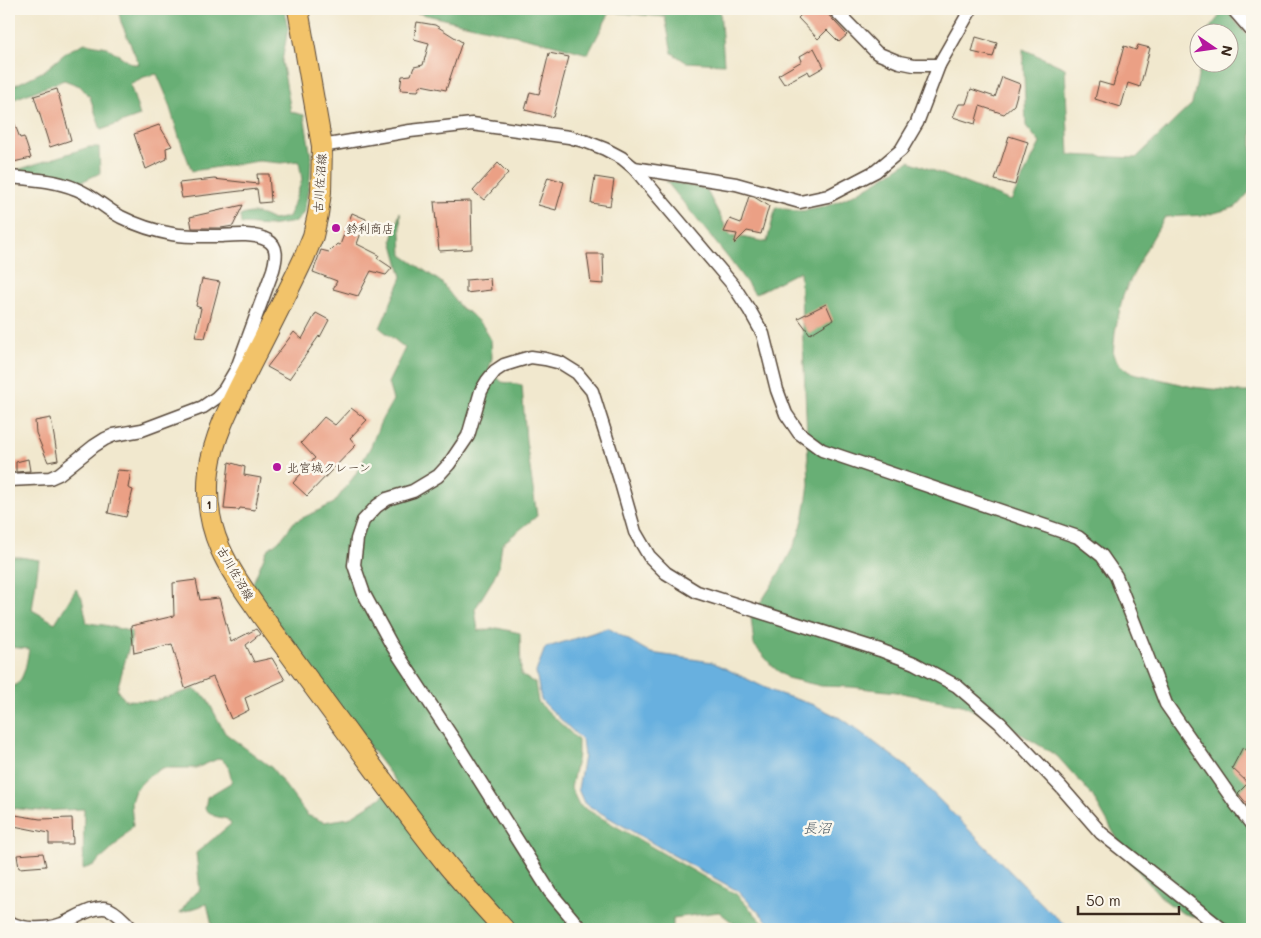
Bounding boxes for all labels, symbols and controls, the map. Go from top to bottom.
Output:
north arrow [1188,22,1238,72]
text: N [1217,44,1238,58]
street label: 古川佐沼線 [309,153,329,213]
place label: 鈴利商店 [346,220,394,236]
marker: 鈴利商店 [330,222,342,234]
place label: 北宮城クレーン [287,459,371,475]
marker: 北宮城クレーン [271,461,283,473]
road number: 1 [202,496,216,512]
street label: 古川佐沼線 [214,543,258,603]
water label: 長沼 [803,818,832,837]
scale bar [1078,883,1180,915]
text: 50 m [1086,890,1121,910]

